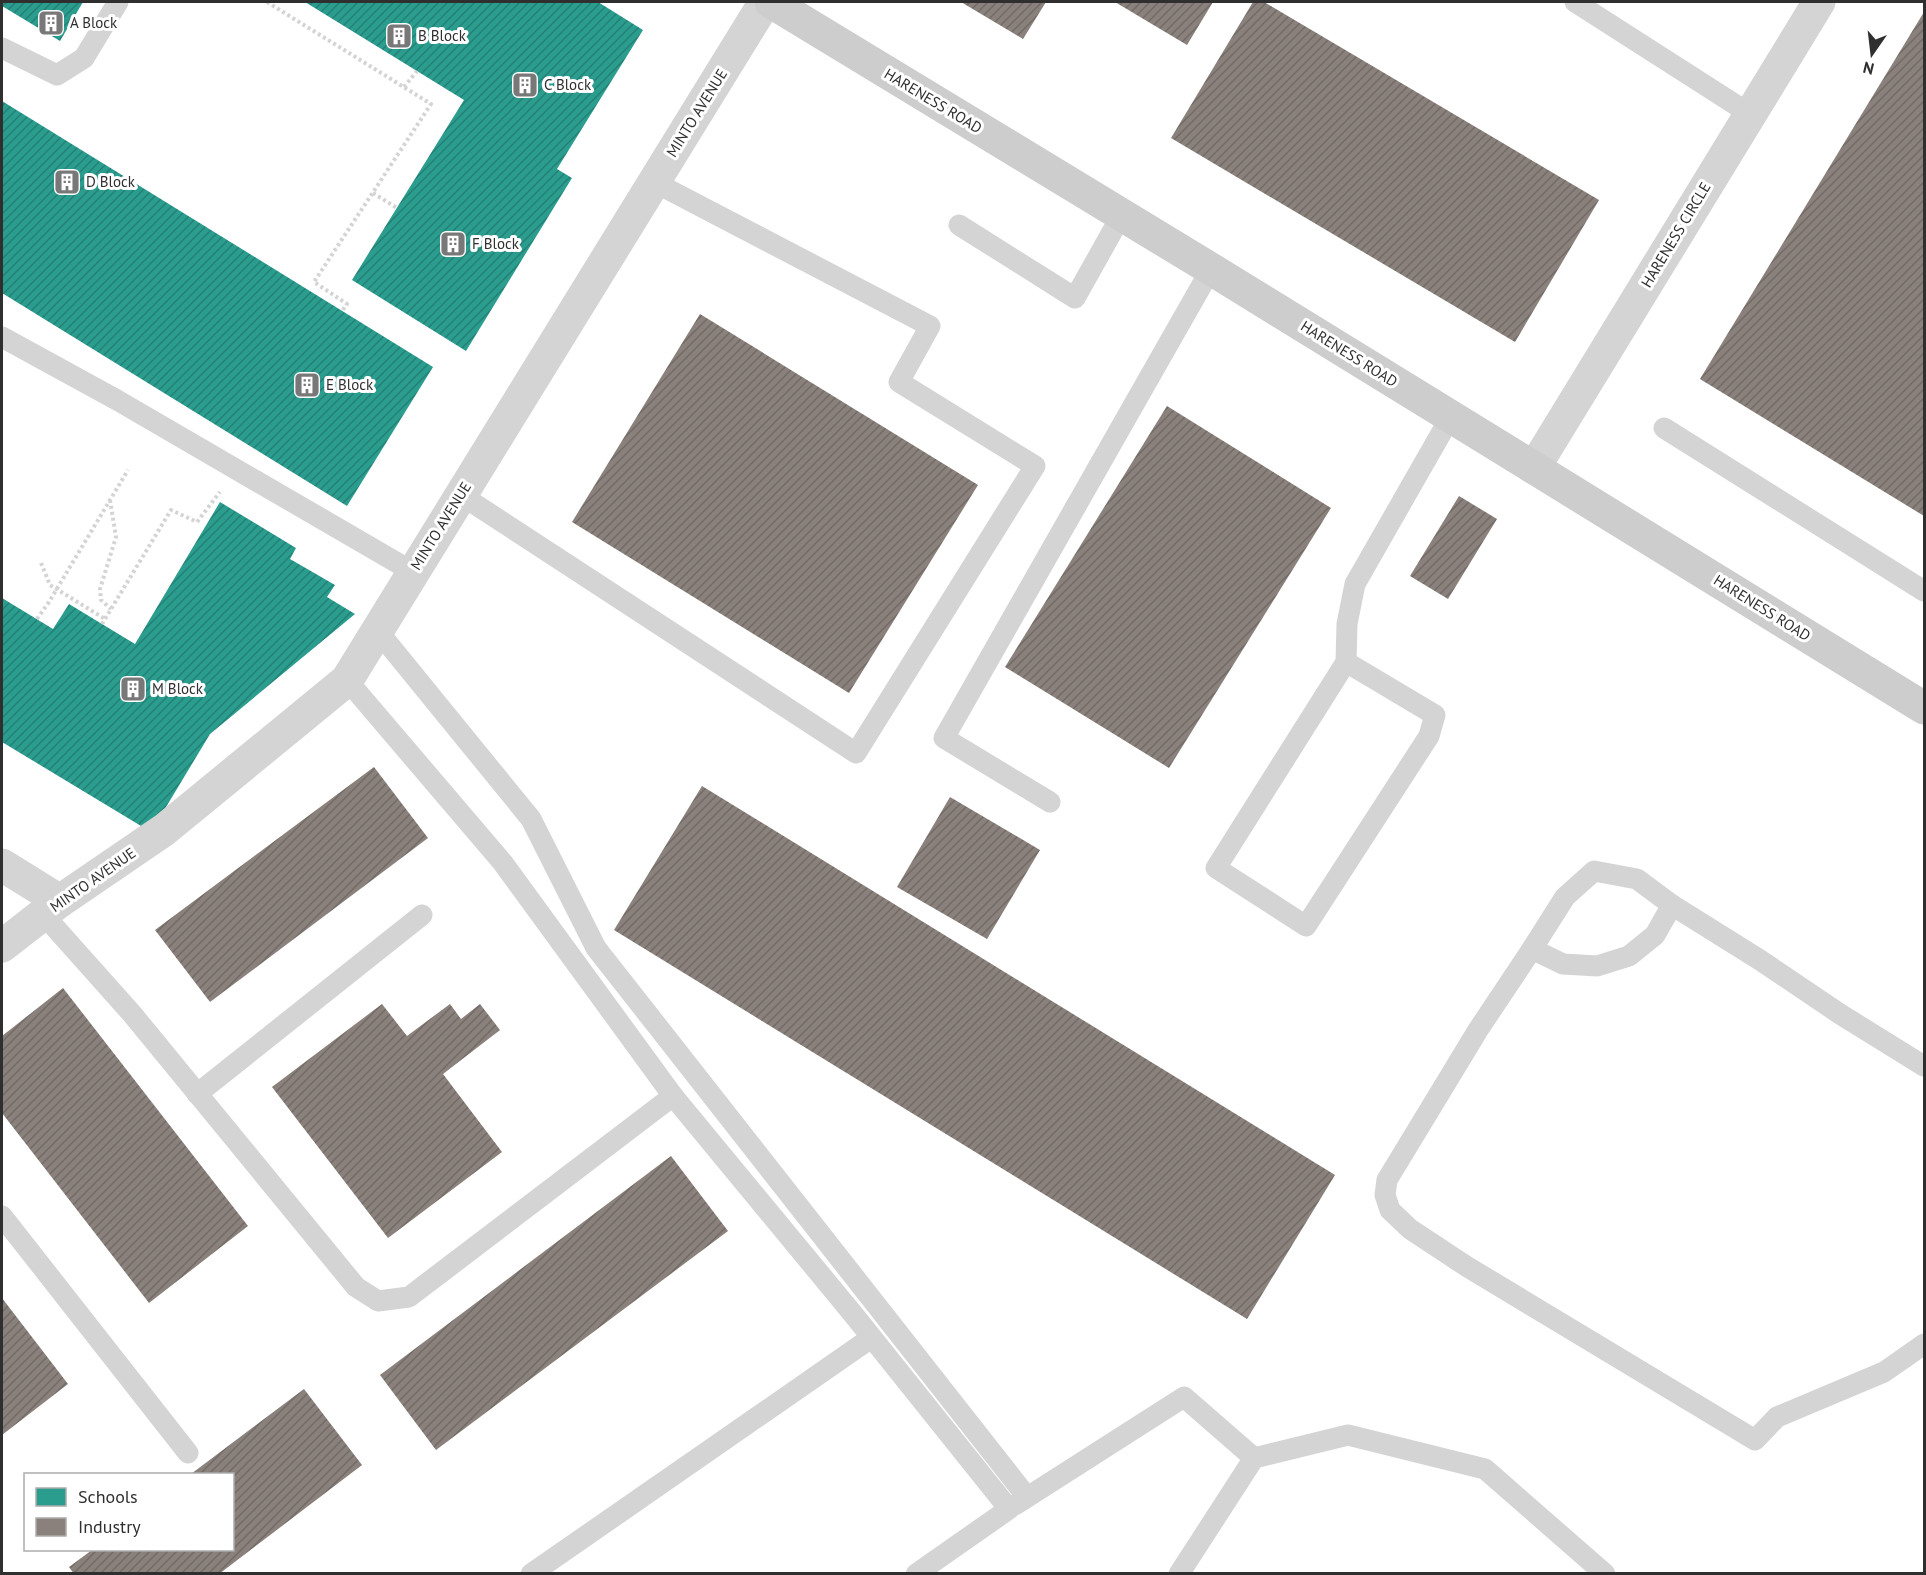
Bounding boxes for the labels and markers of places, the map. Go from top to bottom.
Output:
building icon: A Block [36,8,66,38]
place label: A Block [70,13,118,32]
building icon: B Block [384,21,414,51]
place label: B Block [418,26,467,45]
building icon: C Block [510,70,540,100]
place label: C Block [544,75,592,94]
building icon: D Block [52,167,82,197]
place label: D Block [86,172,136,191]
building icon: F Block [438,229,468,259]
place label: F Block [472,234,520,253]
building icon: E Block [292,370,322,400]
place label: E Block [326,375,374,394]
building icon: M Block [118,674,148,704]
place label: M Block [152,679,204,698]

